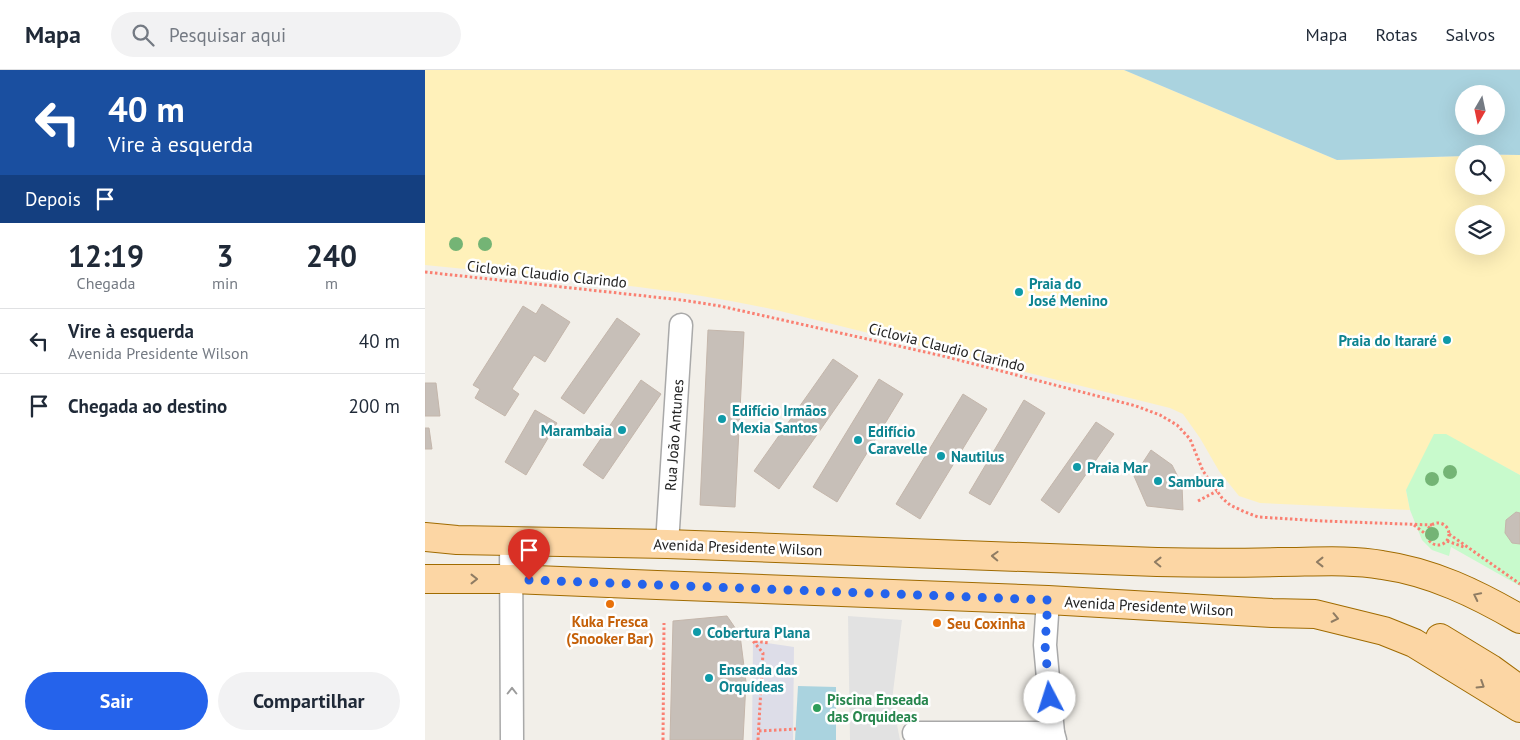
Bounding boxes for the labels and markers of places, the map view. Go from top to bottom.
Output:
place label: Praia do José Menino [1028,274,1108,310]
marker: Praia do José Menino [1013,286,1025,298]
place label: Praia do Itararé [1338,331,1437,350]
marker: Praia do Itararé [1441,334,1453,346]
place label: Edifício Irmãos Mexia Santos [732,401,827,437]
marker: Edifício Irmãos Mexia Santos [716,413,728,425]
place label: Marambaia [541,421,612,440]
place label: Edifício Caravelle [868,422,928,458]
marker: Marambaia [616,424,628,436]
marker: Edifício Caravelle [852,434,864,446]
place label: Nautilus [951,447,1004,466]
marker: Nautilus [935,450,947,462]
place label: Praia Mar [1087,458,1149,477]
marker: Praia Mar [1071,461,1083,473]
place label: Sambura [1168,472,1224,491]
marker: Sambura [1152,475,1164,487]
pin [508,529,550,580]
marker: Kuka Fresca (Snooker Bar) [604,598,616,610]
place label: Kuka Fresca (Snooker Bar) [566,612,654,648]
place label: Seu Coxinha [947,614,1025,633]
marker: Seu Coxinha [931,617,943,629]
place label: Cobertura Plana [707,623,810,642]
marker: Cobertura Plana [691,626,703,638]
place label: Enseada das Orquídeas [719,660,798,696]
marker: Enseada das Orquídeas [703,672,715,684]
place label: Piscina Enseada das Orquideas [827,690,929,726]
marker: Piscina Enseada das Orquideas [811,702,823,714]

